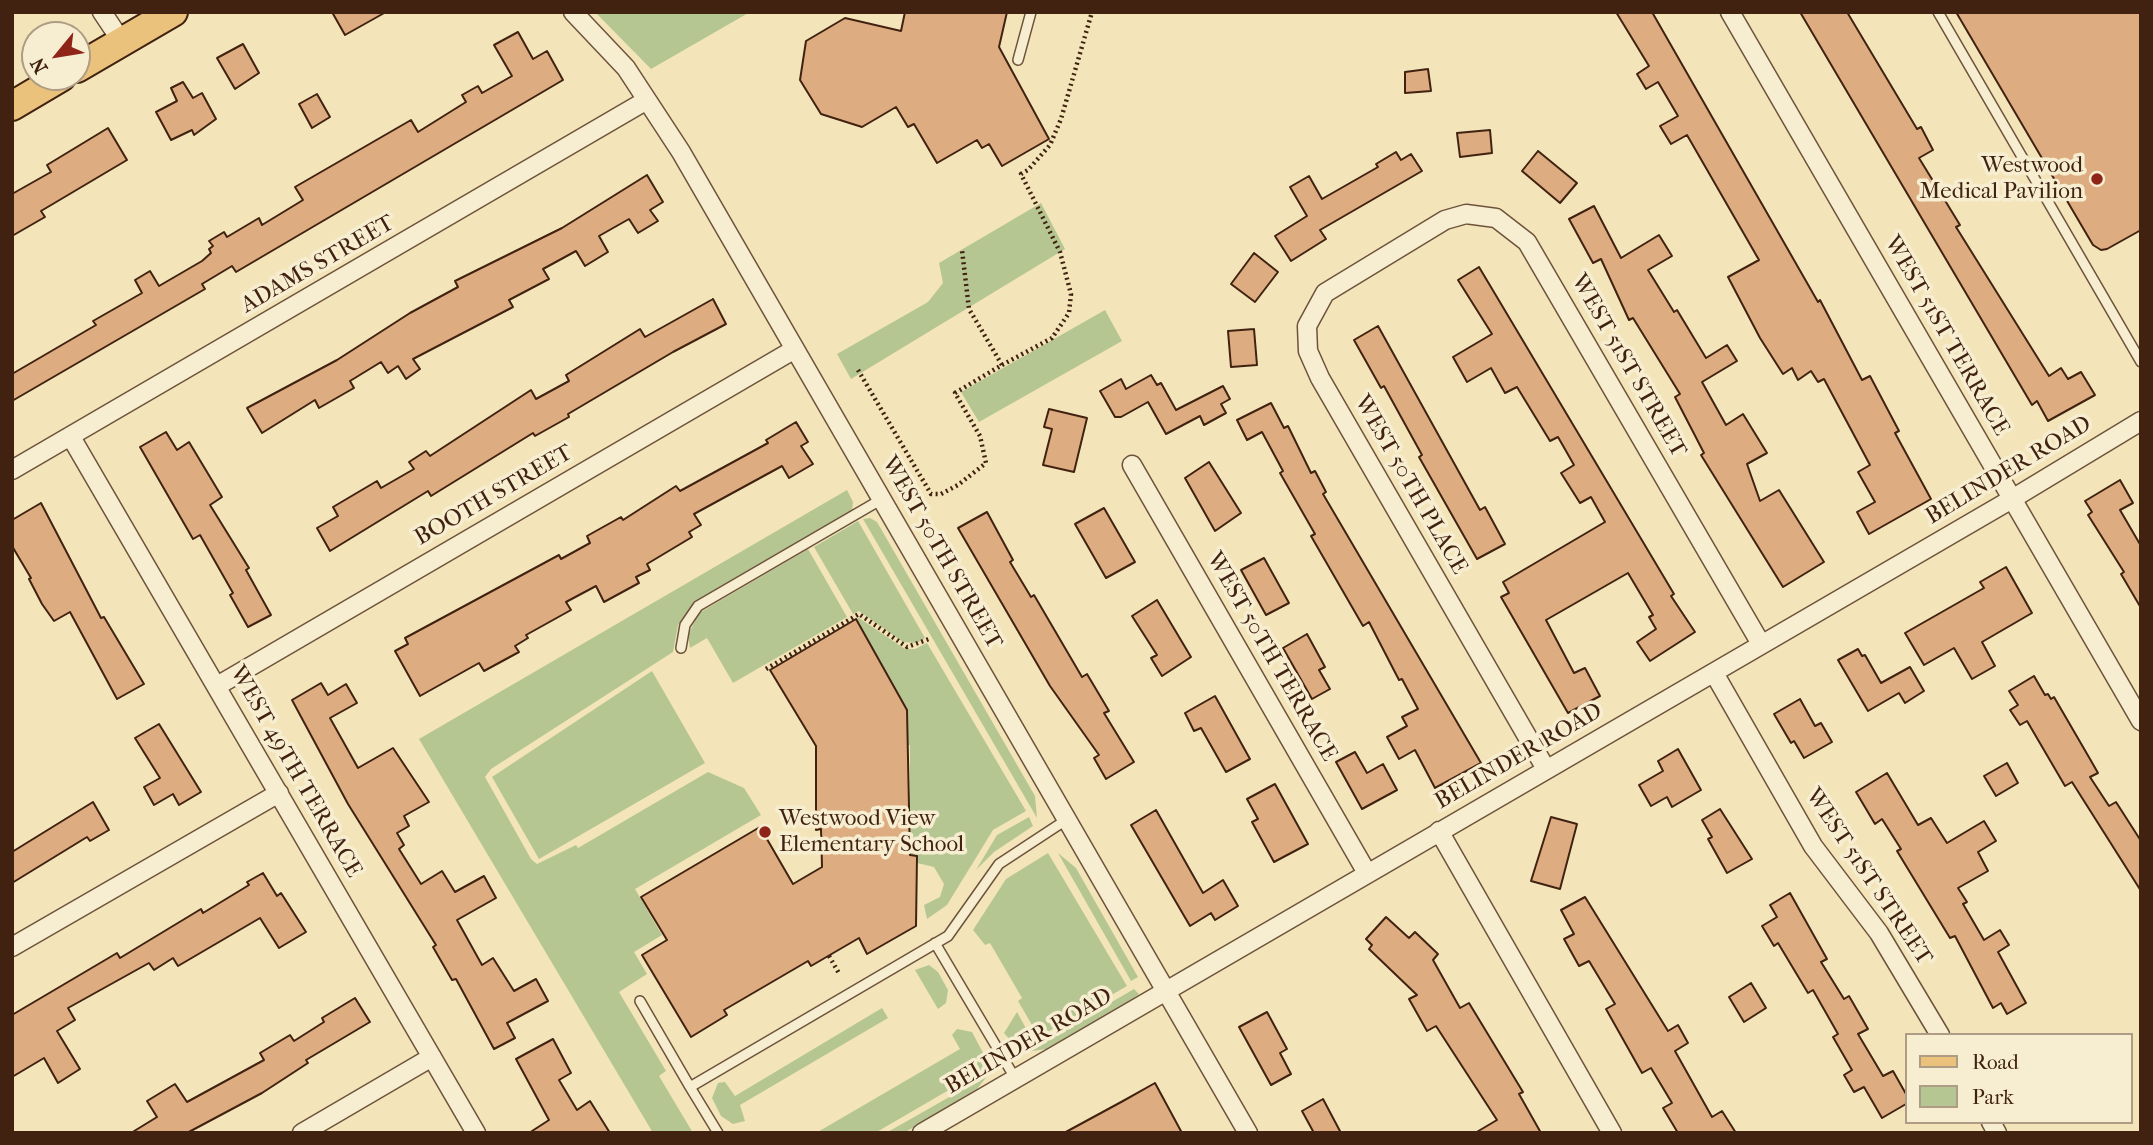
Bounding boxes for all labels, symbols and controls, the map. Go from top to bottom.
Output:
north arrow [21,21,91,91]
text: N [26,54,53,77]
place label: Westwood Medical Pavilion [1920,152,2083,206]
marker: Westwood Medical Pavilion [2089,171,2105,187]
street label: ADAMS STREET [236,210,400,320]
street label: WEST 51ST TERRACE [1878,231,2014,441]
street label: WEST 51ST STREET [1564,269,1692,463]
street label: WEST 50TH PLACE [1348,391,1472,579]
street label: BELINDER ROAD [1921,411,2097,531]
street label: BOOTH STREET [410,440,578,552]
street label: WEST 50TH STREET [875,452,1007,654]
street label: WEST 50TH TERRACE [1200,548,1342,766]
street label: WEST 49TH TERRACE [223,661,367,883]
street label: BELINDER ROAD [1431,698,1607,816]
street label: WEST 51ST STREET [1799,783,1937,971]
place label: Westwood View Elementary School [779,805,964,859]
marker: Westwood View Elementary School [757,824,773,840]
street label: BELINDER ROAD [941,983,1117,1101]
legend [1904,1033,2132,1124]
text: Road [1972,1050,2019,1074]
text: Park [1972,1085,2014,1109]

